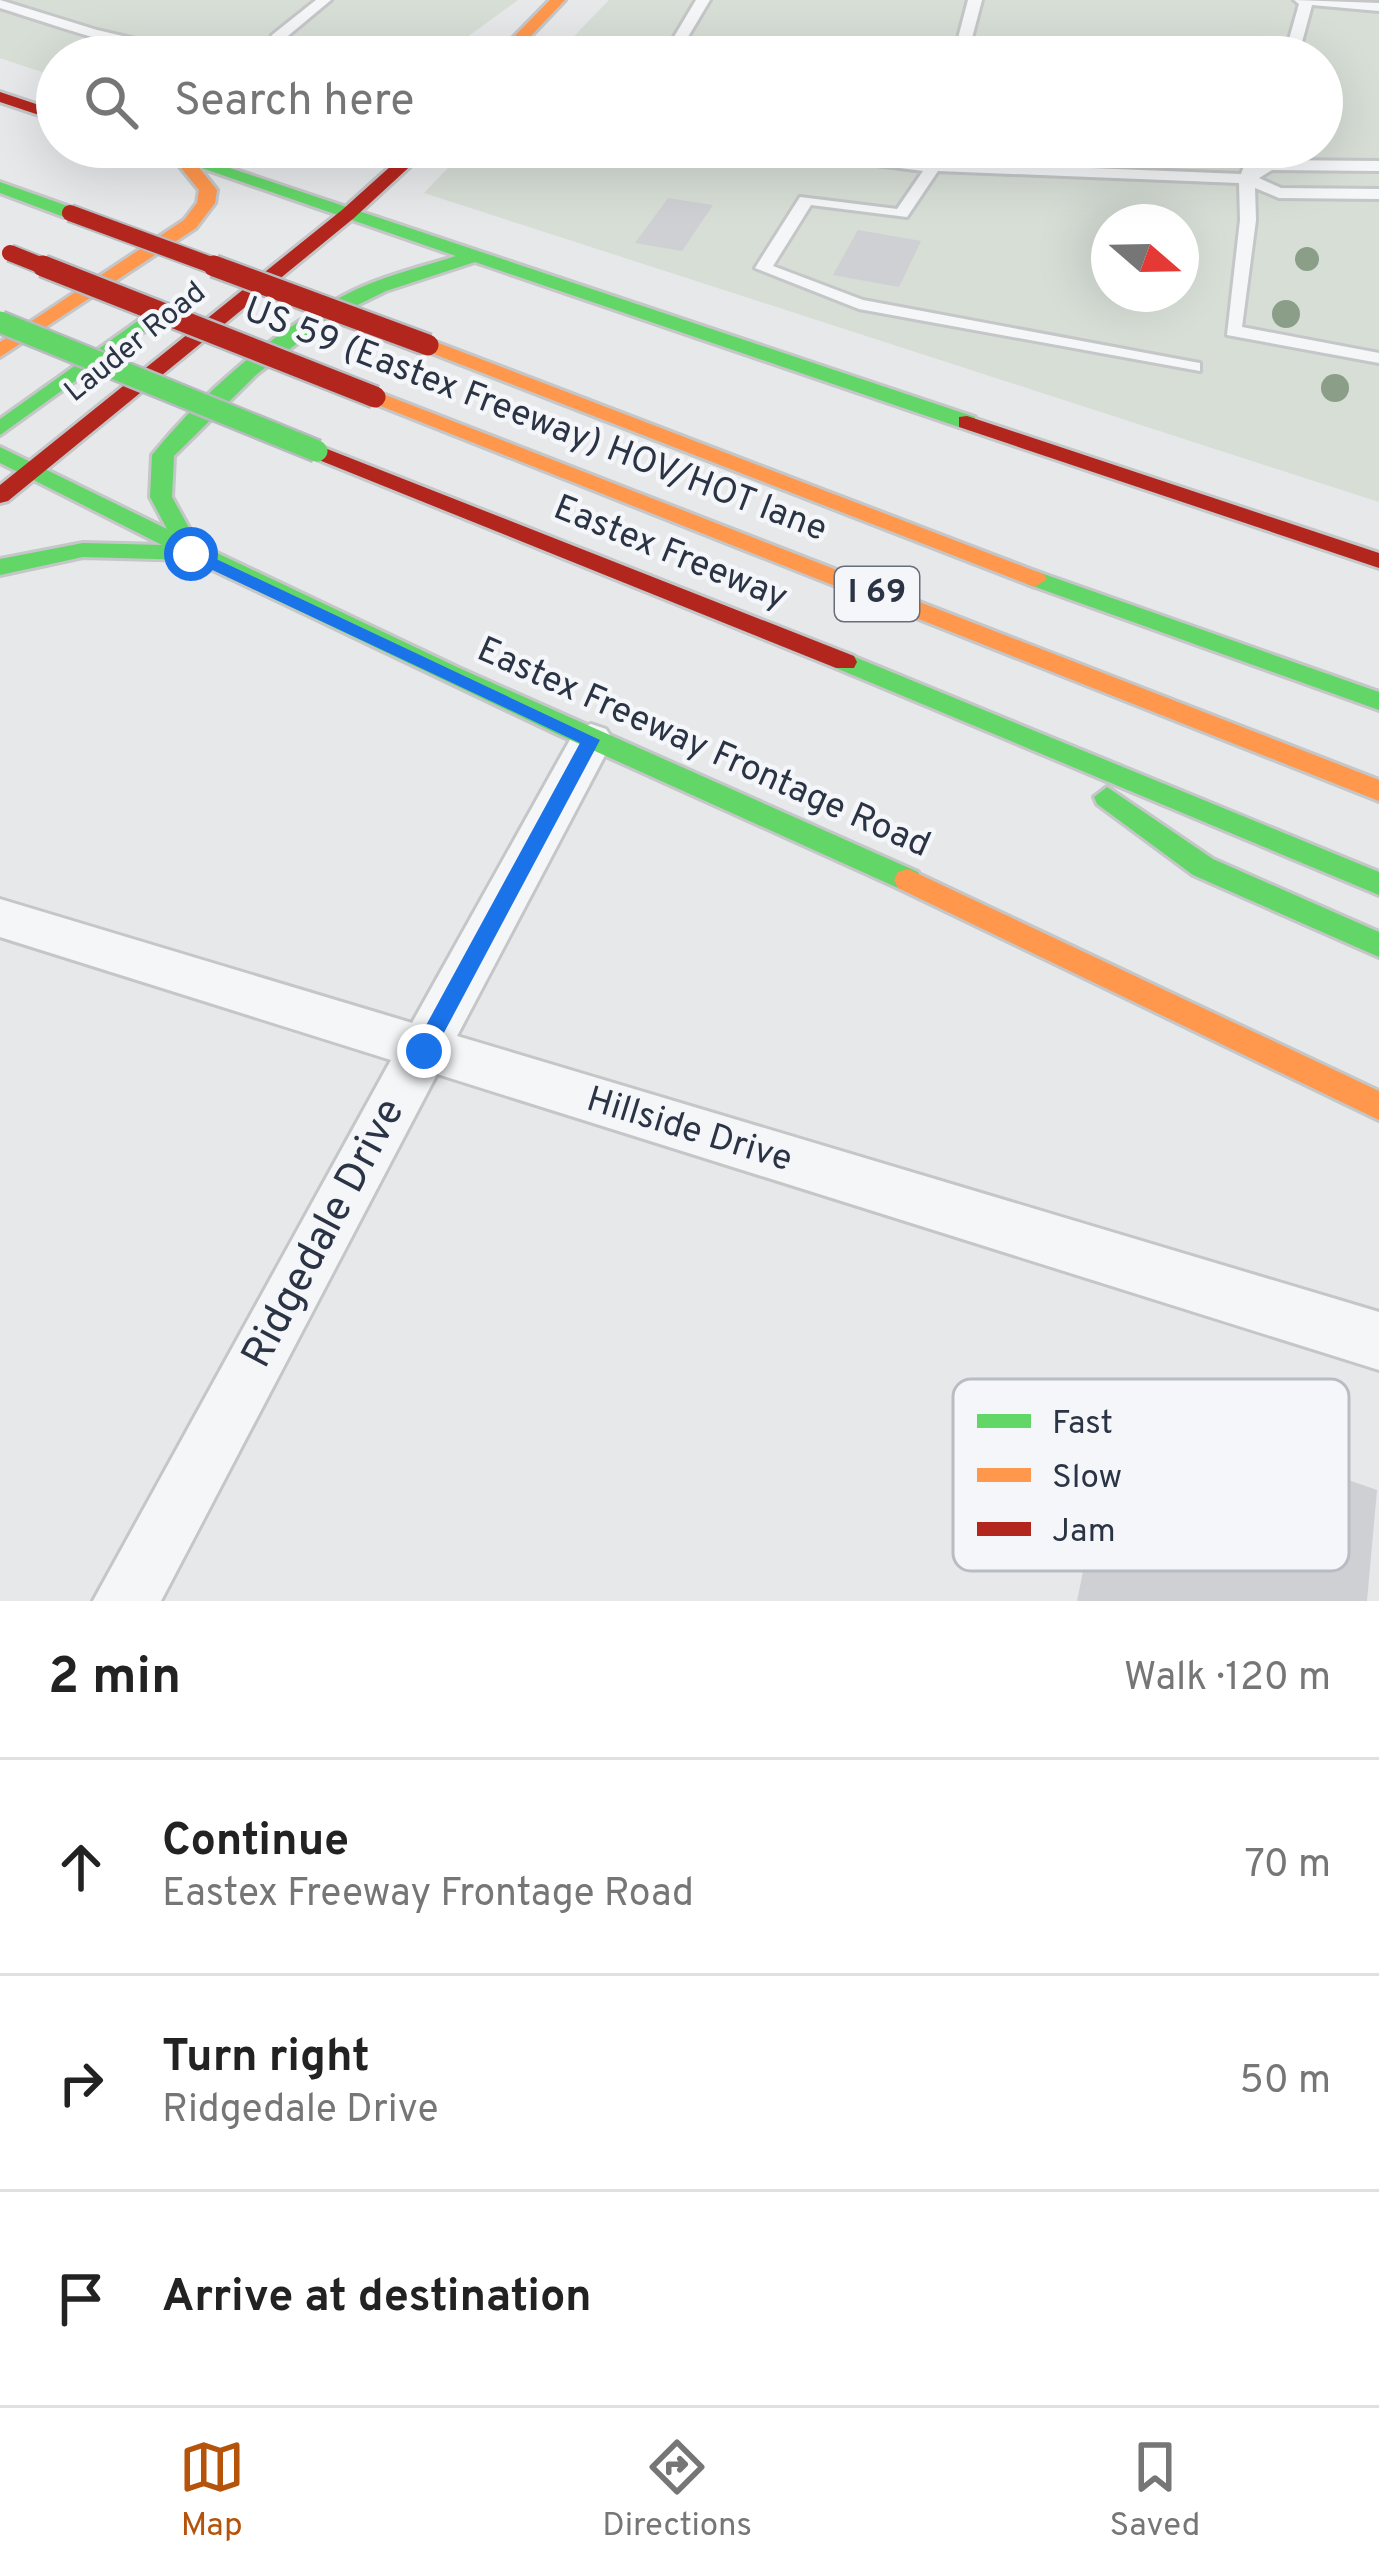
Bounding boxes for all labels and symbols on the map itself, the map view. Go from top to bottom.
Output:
north arrow [1091,204,1199,312]
street label: Lauder Road [58,275,214,411]
street label: US 59 (Eastex Freeway) HOV/HOT lane [237,289,833,553]
street label: Eastex Freeway [547,487,793,621]
route start [164,527,218,581]
road number: I 69 [835,567,919,621]
street label: Eastex Freeway Frontage Road [469,628,937,870]
route end [397,1024,451,1078]
street label: Hillside Drive [581,1078,797,1184]
street label: Ridgedale Drive [232,1090,418,1378]
legend [953,1379,1349,1571]
text: Fast [1052,1404,1113,1446]
text: Slow [1052,1458,1122,1500]
text: Jam [1052,1512,1116,1554]

